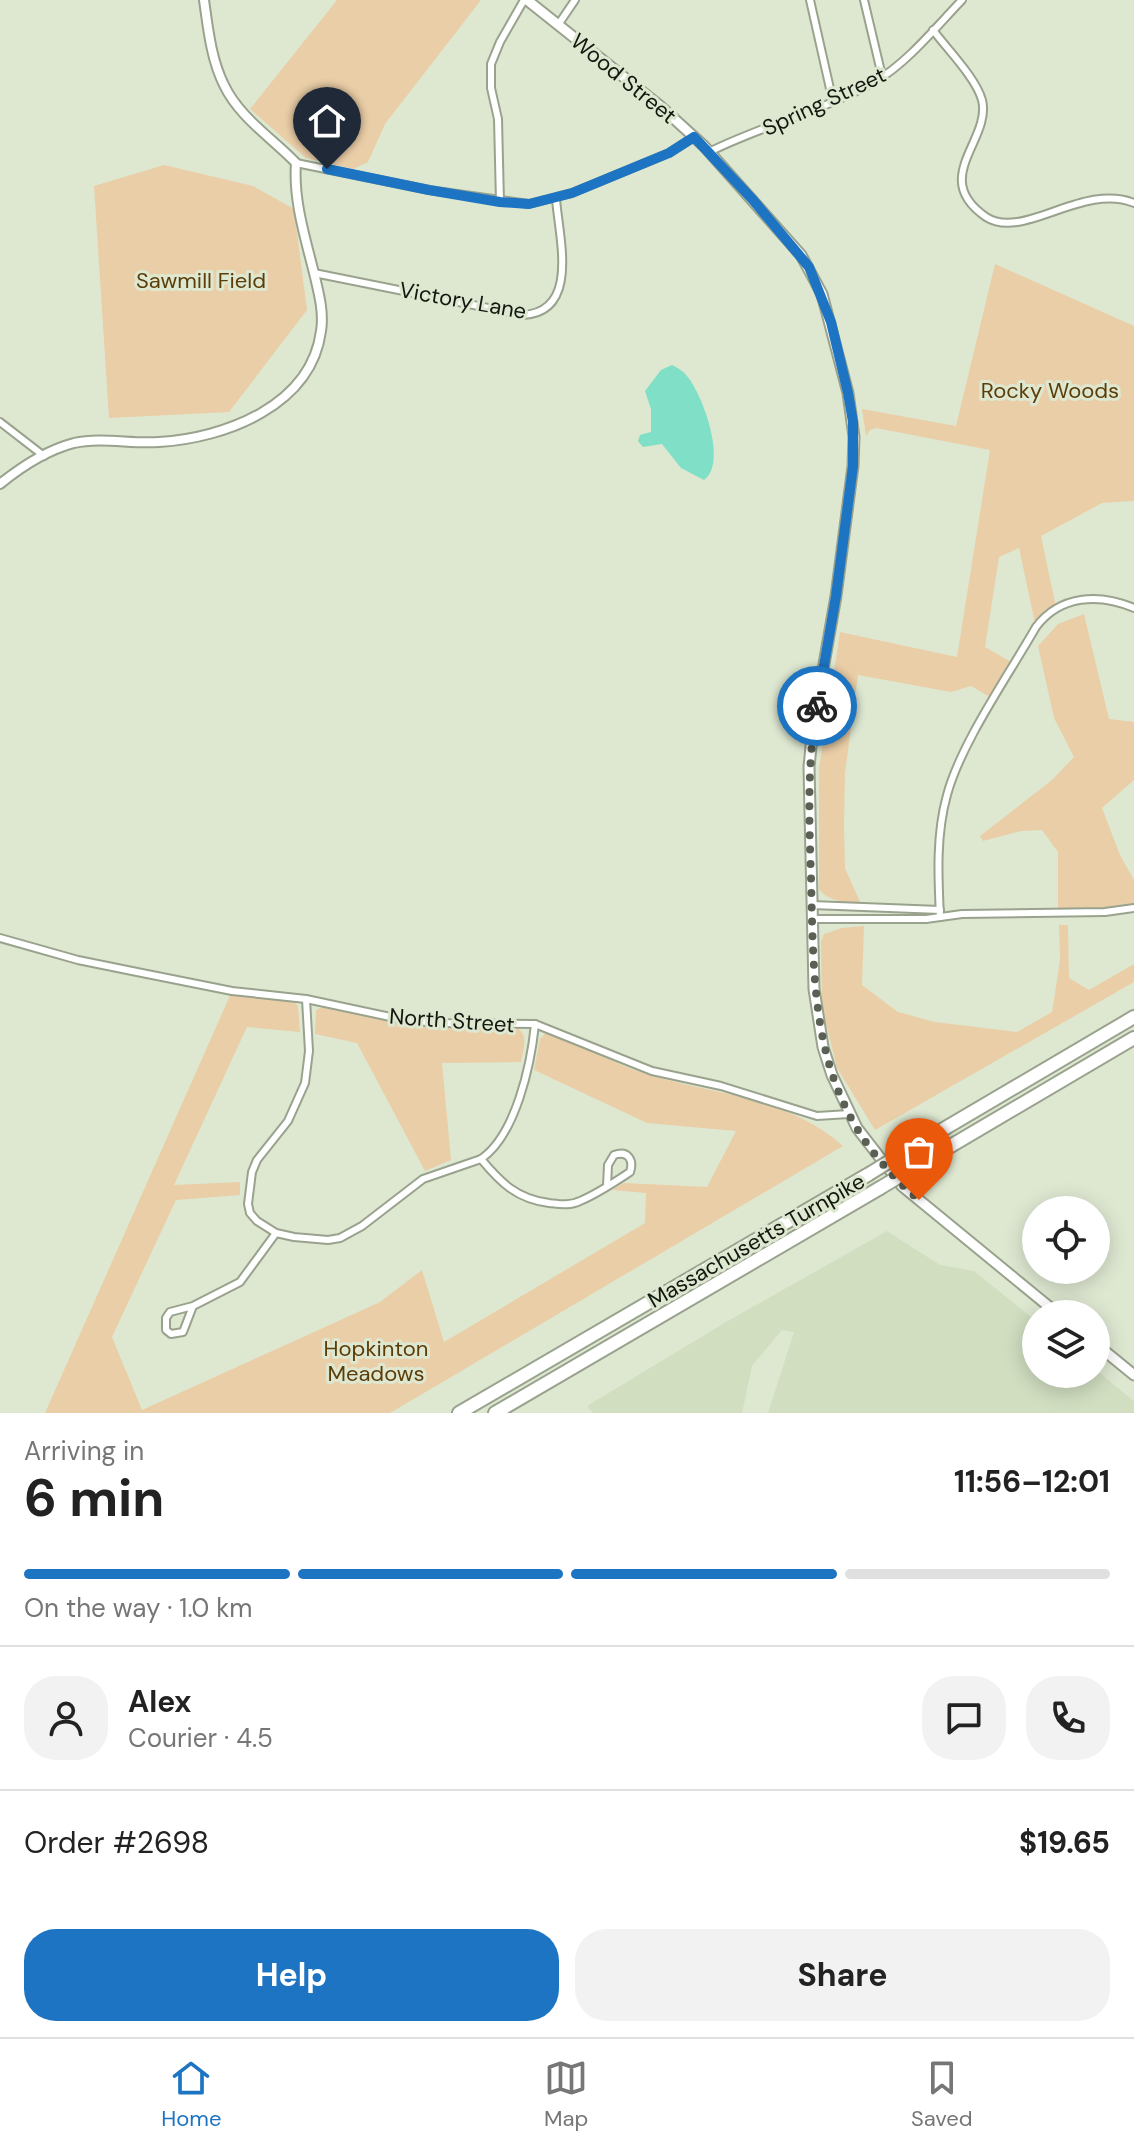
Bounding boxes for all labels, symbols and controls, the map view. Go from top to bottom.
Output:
street label: Wood Street [565,27,683,130]
street label: Spring Street [758,60,891,143]
pin [293,87,361,169]
icon: home [305,99,349,143]
park label: Sawmill Field [136,266,266,295]
street label: Victory Lane [397,275,529,326]
park label: Rocky Woods [981,376,1119,405]
courier [777,666,857,746]
icon: bike [795,684,839,728]
street label: North Street [388,1002,516,1039]
pin [885,1118,953,1200]
icon: bag [897,1130,941,1174]
street label: Massachusetts Turnpike [642,1166,870,1315]
map controls [1022,1196,1110,1388]
button: locate [1022,1196,1110,1284]
button: layers [1022,1300,1110,1388]
park label: Hopkinton Meadows [324,1334,428,1388]
text: Arriving in [24,1434,144,1468]
text: 11:56–12:01 [954,1462,1110,1501]
text: 6 min [24,1464,164,1532]
text: On the way · 1.0 km [24,1591,253,1625]
button: person [24,1676,108,1760]
button: chat [922,1676,1006,1760]
button: phone [1026,1676,1110,1760]
text: Alex [128,1682,191,1721]
text: Courier · 4.5 [128,1721,273,1755]
text: Order #2698 [24,1823,209,1862]
text: $19.65 [1019,1823,1110,1862]
button: Help [24,1929,559,2021]
button: Share [575,1929,1110,2021]
tab: Home [161,2056,221,2133]
tab: Map [544,2056,588,2133]
tab: Saved [911,2056,973,2133]

